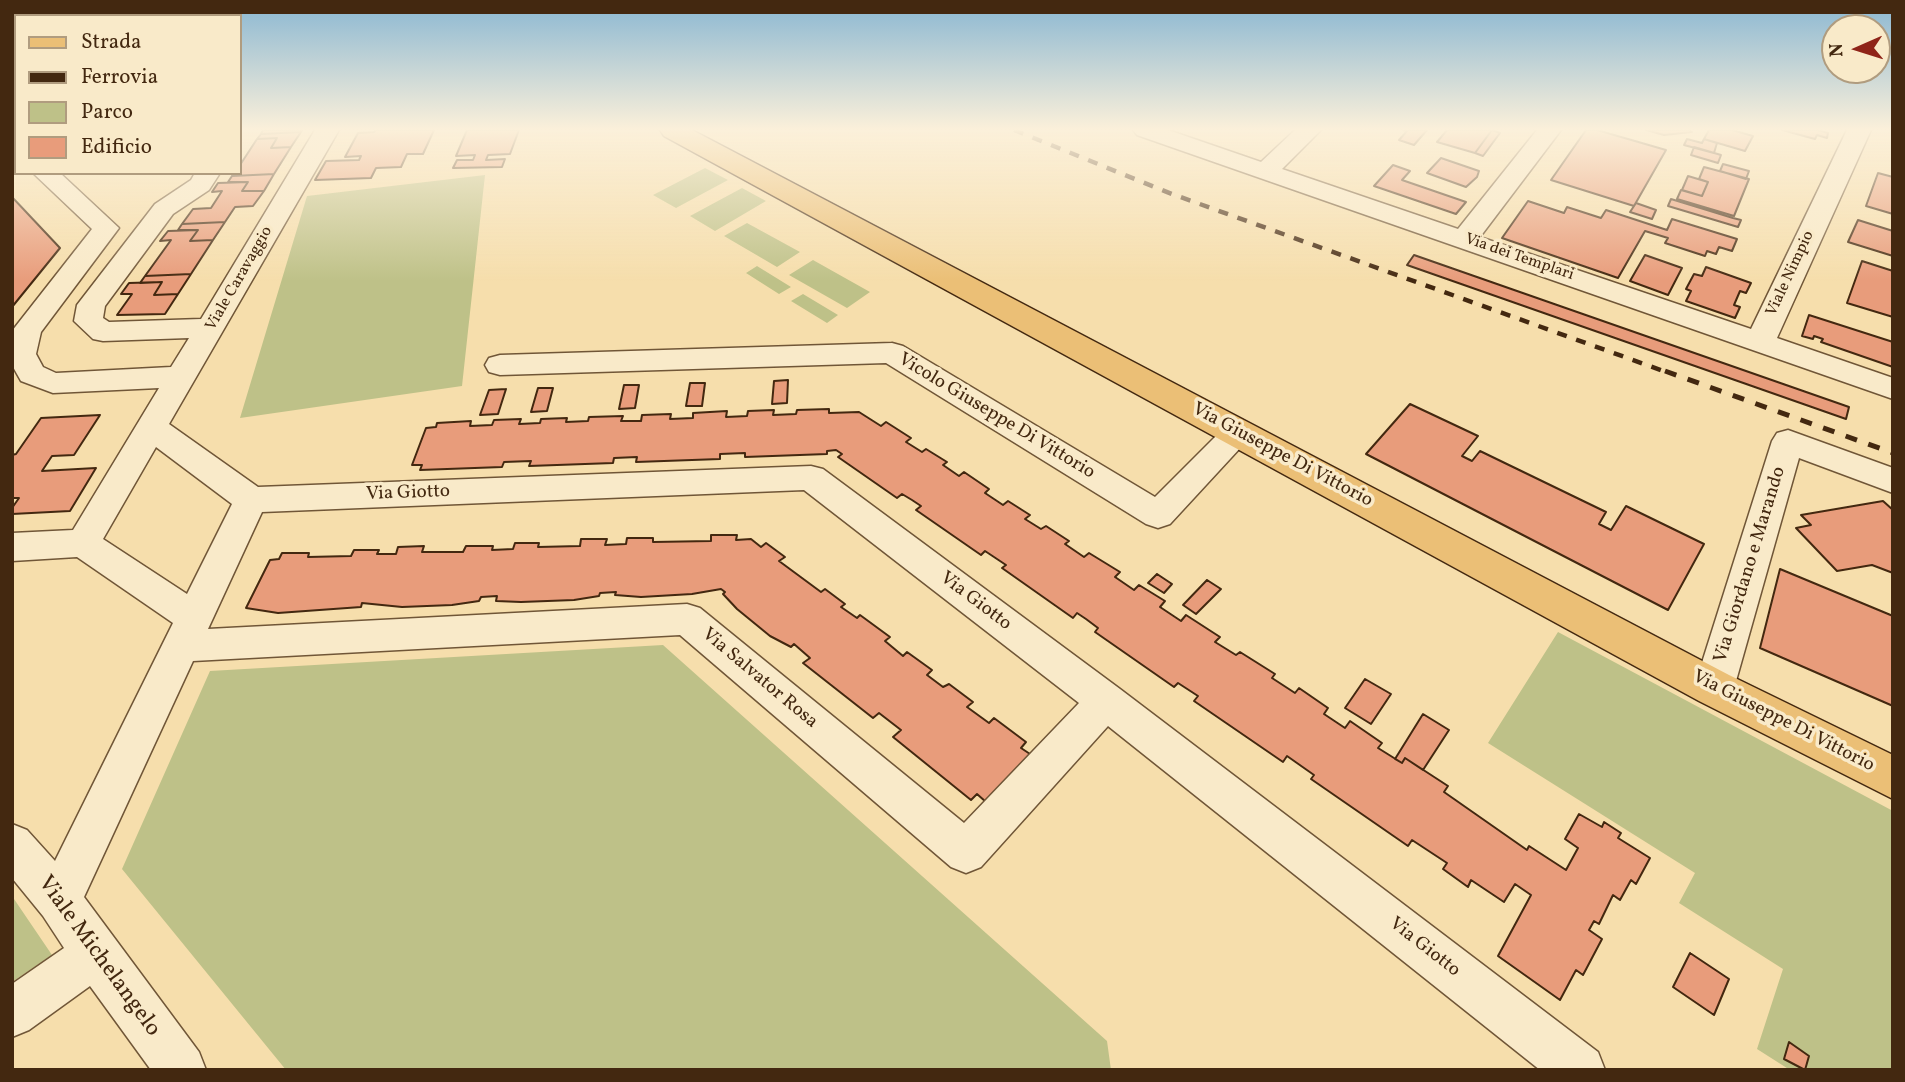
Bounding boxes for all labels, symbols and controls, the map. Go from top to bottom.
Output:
legend [14,14,242,175]
north arrow [1821,14,1891,84]
text: Strada [81,28,142,57]
text: N [1824,42,1850,58]
text: Ferrovia [81,63,158,92]
text: Parco [81,98,133,127]
text: Edificio [81,133,152,162]
street label: Viale Caravaggio [202,223,278,335]
street label: Viale Nimpio [1763,228,1819,320]
street label: Via dei Templari [1462,230,1576,286]
street label: Vicolo Giuseppe Di Vittorio [893,349,1099,485]
street label: Via Giuseppe Di Vittorio [1188,399,1376,513]
street label: Via Giordano e Marando [1710,464,1792,666]
street label: Via Giotto [366,481,450,507]
street label: Via Giotto [935,568,1015,636]
street label: Via Salvator Rosa [696,624,822,734]
street label: Via Giuseppe Di Vittorio [1688,666,1878,778]
street label: Viale Michelangelo [30,871,166,1043]
street label: Via Giotto [1384,913,1464,983]

